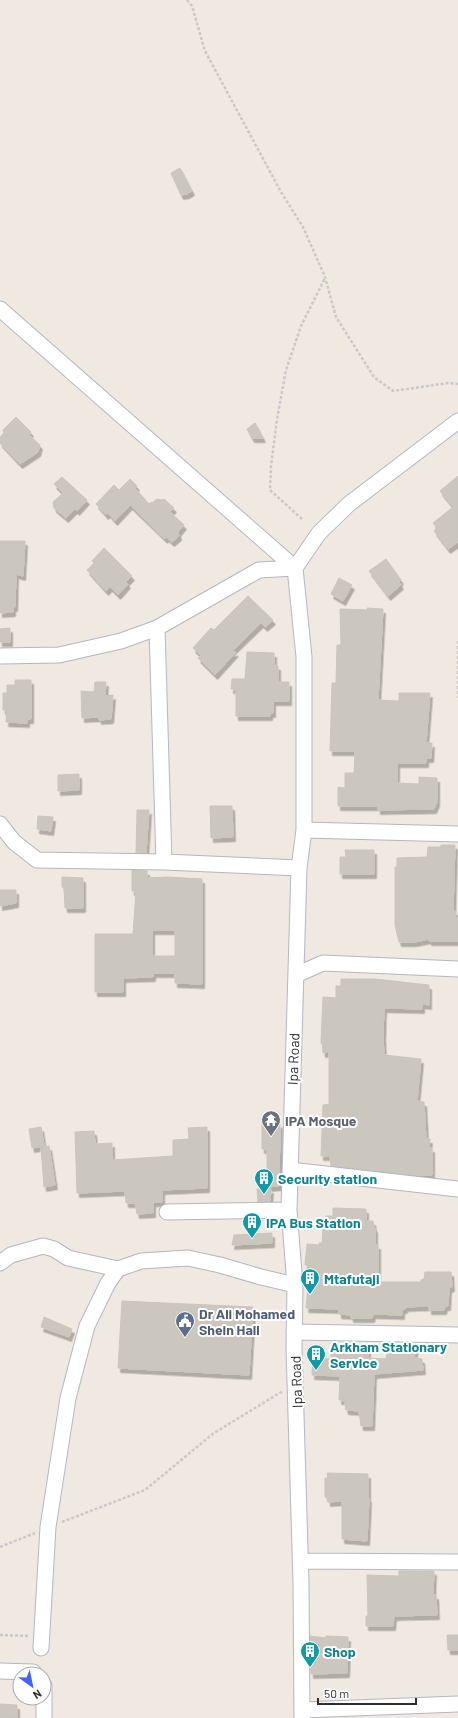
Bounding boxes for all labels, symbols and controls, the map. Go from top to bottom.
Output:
street label: Ipa Road [284,1033,302,1085]
temple icon: IPA Mosque [260,1109,282,1137]
place label: IPA Mosque [285,1112,357,1129]
building icon: Security station [253,1167,275,1195]
place label: Security station [278,1170,377,1187]
building icon: IPA Bus Station [241,1211,263,1239]
place label: IPA Bus Station [266,1214,361,1231]
building icon: Mtafutaji [299,1267,321,1295]
place label: Mtafutaji [324,1270,379,1287]
place label: Dr Ali Mohamed Shein Hall [199,1305,295,1338]
public building icon: Dr Ali Mohamed Shein Hall [174,1310,196,1338]
place label: Arkham Stationary Service [330,1338,447,1371]
building icon: Arkham Stationary Service [305,1343,327,1371]
street label: Ipa Road [287,1356,305,1408]
building icon: Shop [299,1640,321,1668]
place label: Shop [324,1643,356,1660]
north arrow [12,1666,52,1706]
scale bar [318,1680,416,1706]
text: 50 m [324,1686,349,1700]
text: N [31,1687,44,1702]

